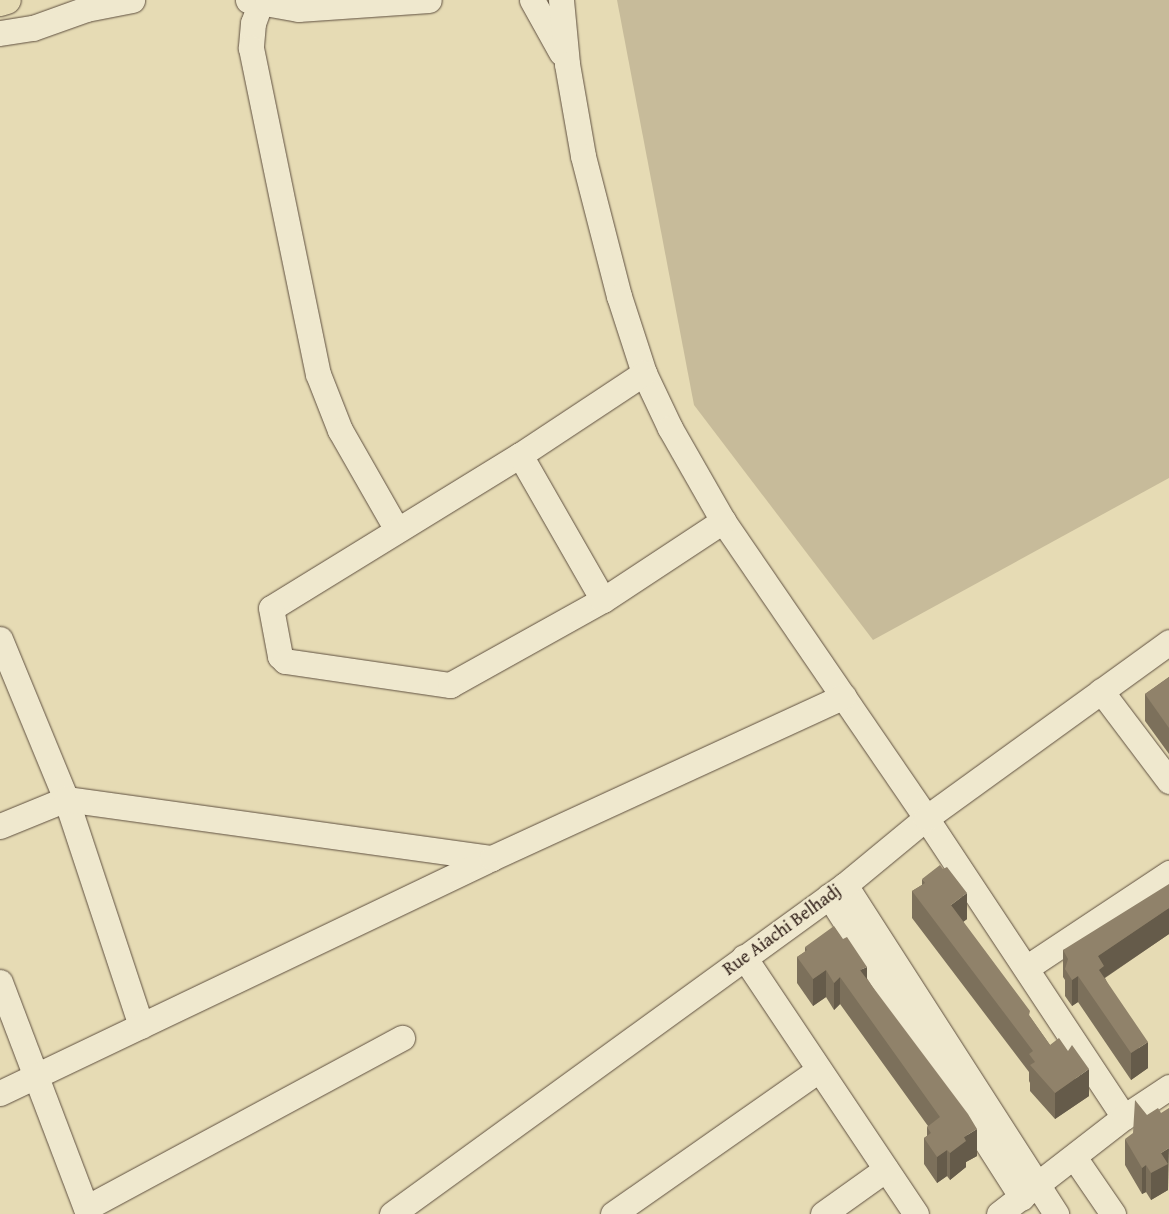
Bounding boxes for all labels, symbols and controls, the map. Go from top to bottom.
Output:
street label: Rue Aiachi Belhadj [719,880,845,980]

